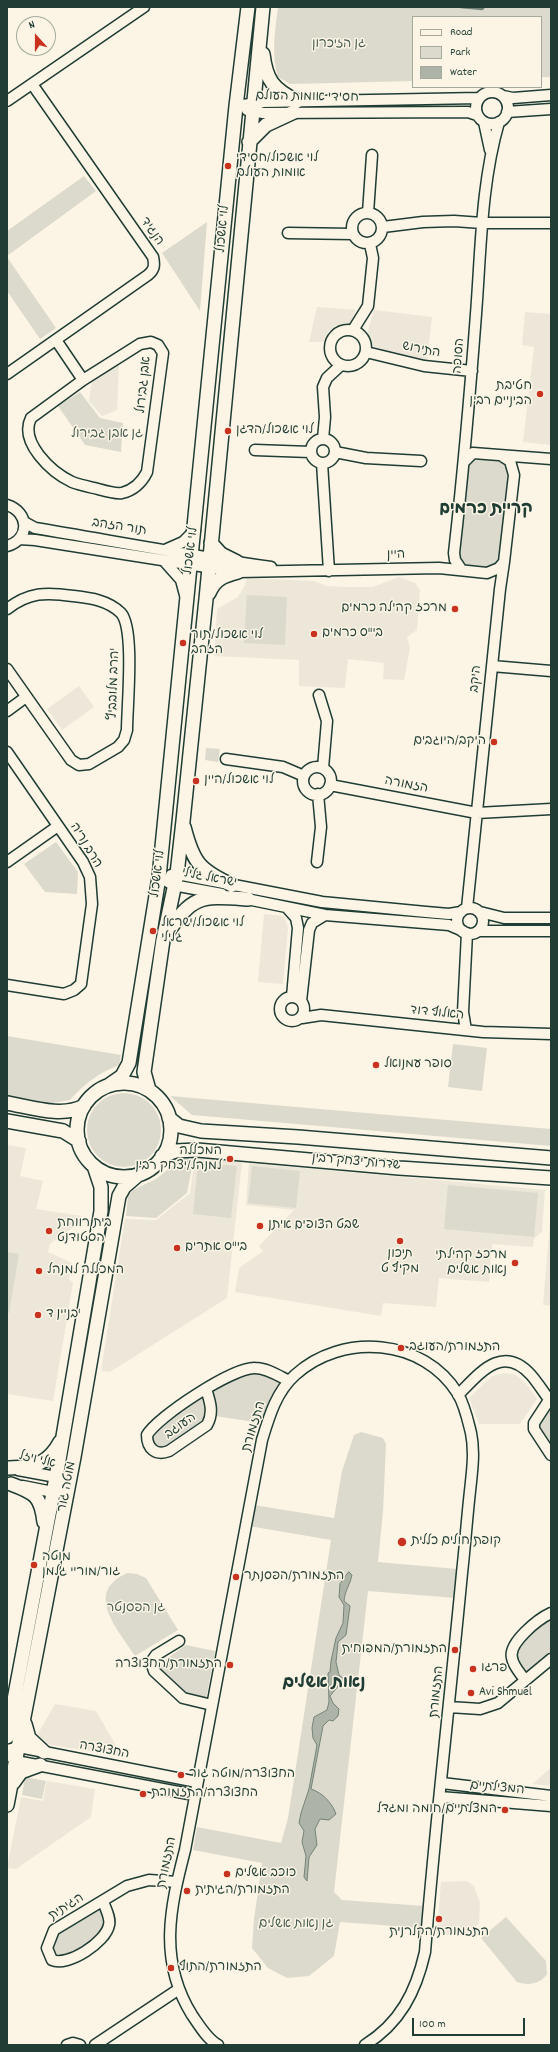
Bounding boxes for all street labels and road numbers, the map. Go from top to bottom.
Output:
street label: חסידי אומות העולם [255,89,359,107]
street label: לוי אשכול [214,205,234,253]
street label: הנגיד [136,215,166,249]
street label: הסוכה [451,338,469,374]
street label: התירוש [401,340,441,362]
street label: אבן גבירול [134,356,156,414]
street label: תור הזהב [90,516,148,540]
street label: לוי אשכול [181,526,203,576]
street label: היין [386,548,406,564]
street label: הרב מלובביץ' [106,648,124,720]
street label: היקב [468,665,486,693]
street label: הזמורה [383,774,429,798]
street label: הרב נריה [65,821,105,871]
street label: לוי אשכול [148,849,170,899]
street label: ישראל גלילי [180,866,238,892]
street label: האלוף דוד [409,1003,465,1025]
street label: שדרות יצחק רבין [311,1151,401,1175]
street label: התזמורת [240,1400,270,1454]
street label: העוגב [162,1411,200,1443]
street label: אלי ויזל [17,1449,57,1473]
street label: מוטה גור [55,1460,81,1514]
street label: התזמורת [428,1665,448,1719]
street label: החצוצרה [77,1738,131,1764]
street label: המצילתיים [469,1779,525,1799]
street label: התזמורת [155,1836,181,1890]
street label: הגיתית [47,1891,87,1925]

